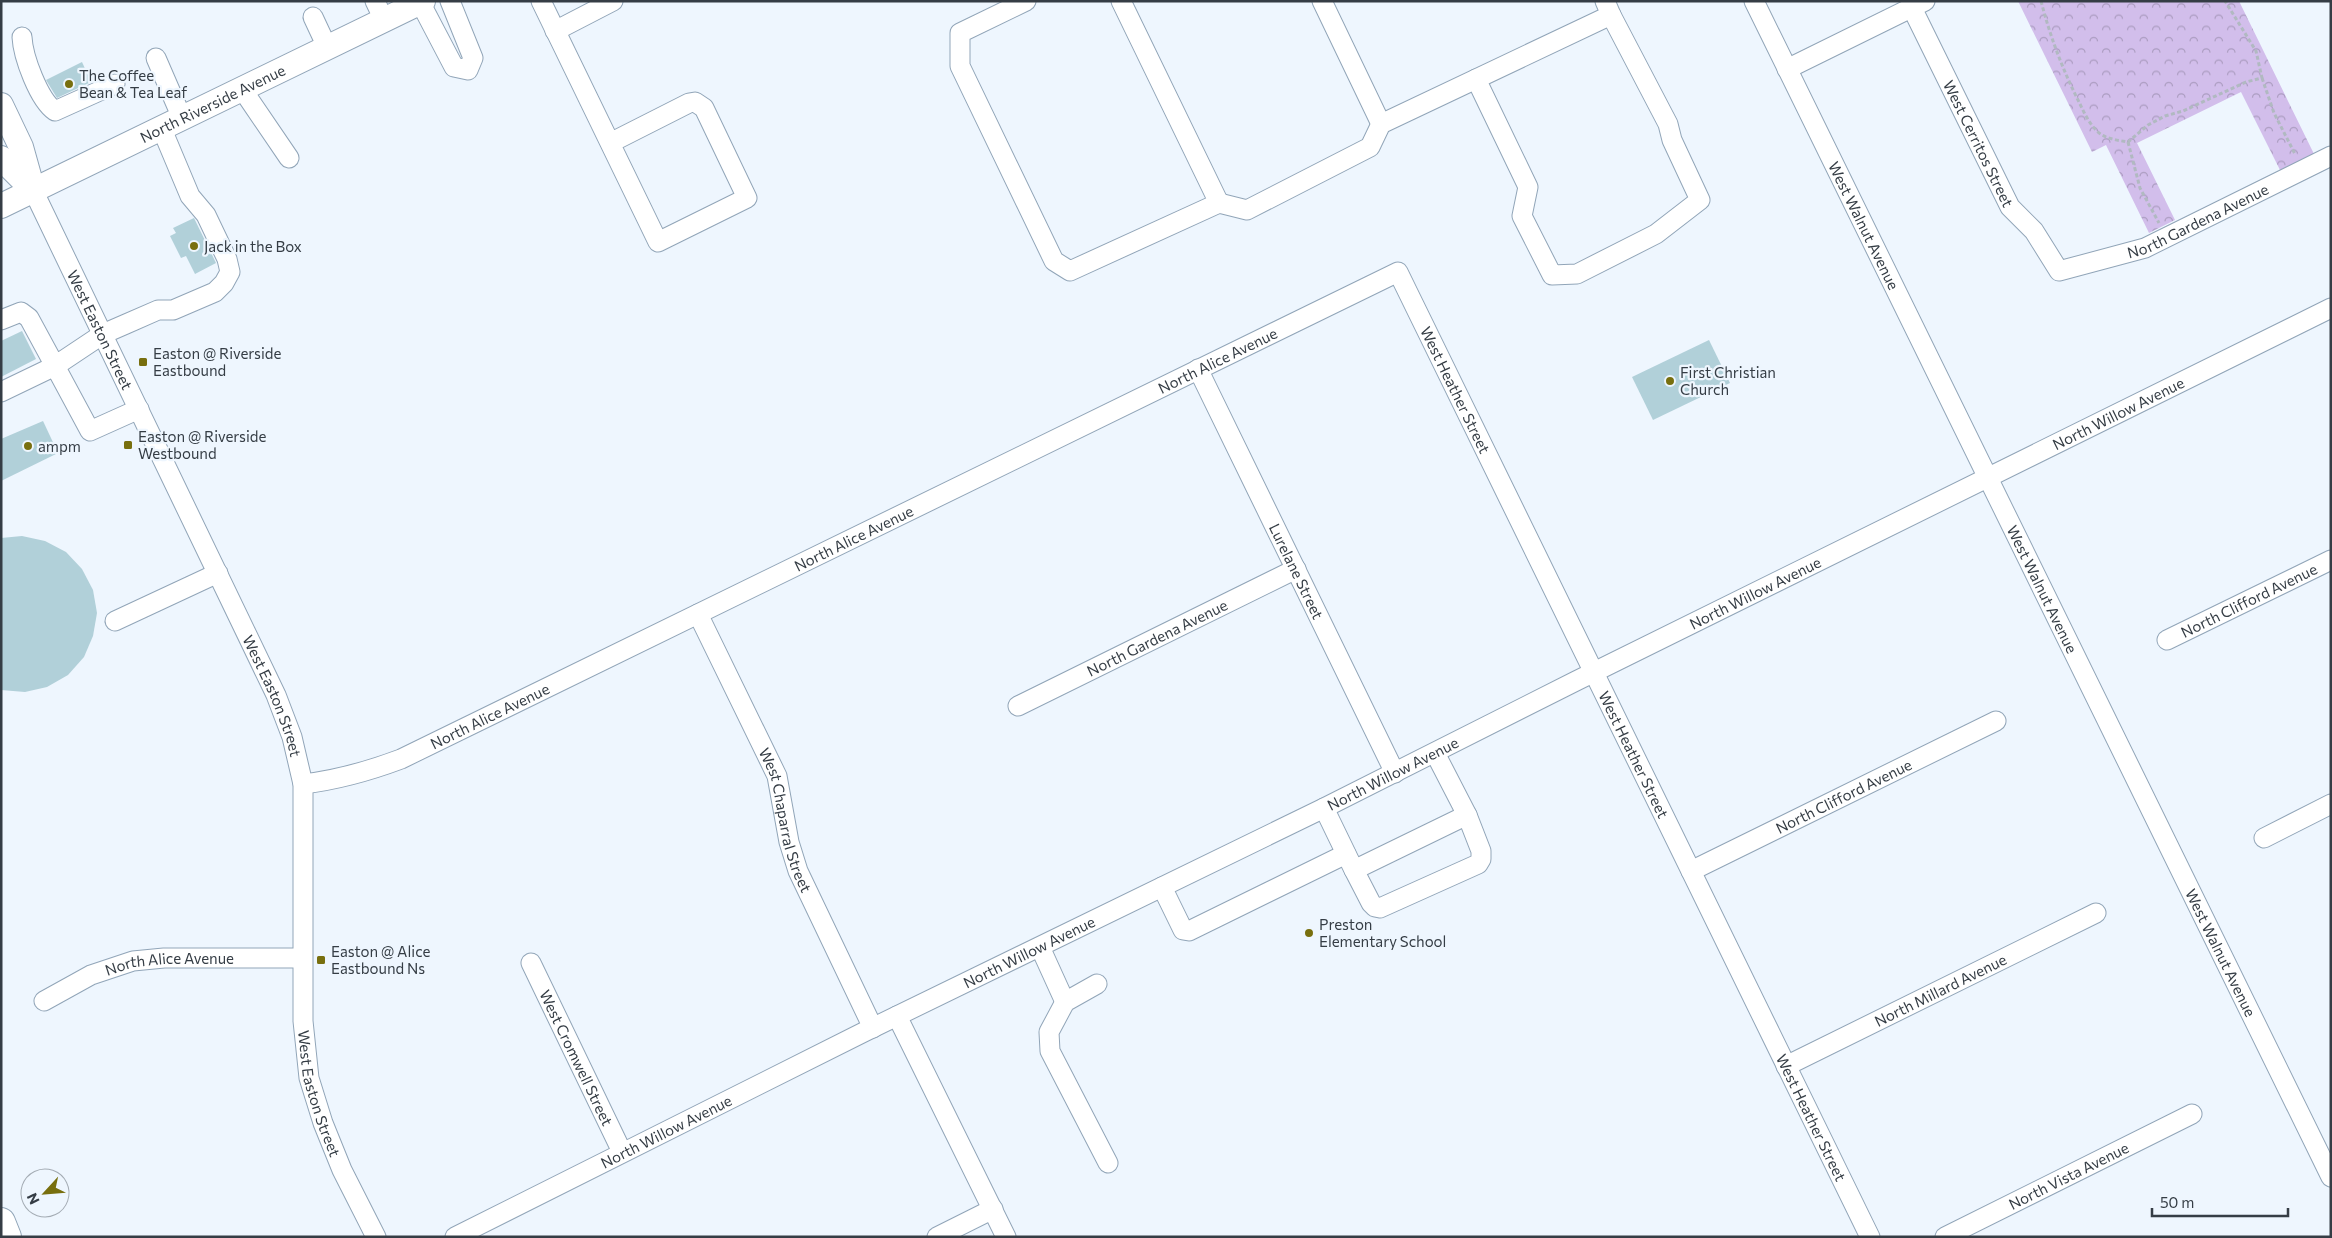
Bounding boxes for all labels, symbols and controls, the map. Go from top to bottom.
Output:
street label: North Riverside Avenue [137,60,288,146]
place label: The Coffee Bean & Tea Leaf [79,66,187,101]
street label: West Cerritos Street [1940,77,2018,210]
marker: The Coffee Bean & Tea Leaf [63,78,75,90]
street label: West Walnut Avenue [1825,159,1903,292]
street label: North Gardena Avenue [2125,179,2271,261]
place label: Jack in the Box [204,237,302,255]
marker: Jack in the Box [188,240,200,252]
street label: West Easton Street [64,267,137,392]
street label: West Heather Street [1417,323,1494,456]
street label: North Alice Avenue [1155,324,1280,397]
place label: Easton @ Riverside Eastbound [153,344,281,379]
marker: Easton @ Riverside Eastbound [137,356,149,368]
place label: First Christian Church [1680,363,1776,398]
street label: North Willow Avenue [2049,373,2187,453]
marker: First Christian Church [1664,375,1676,387]
place label: Easton @ Riverside Westbound [138,427,266,462]
place label: ampm [38,437,81,455]
marker: Easton @ Riverside Westbound [122,439,134,451]
marker: ampm [22,440,34,452]
street label: North Alice Avenue [791,501,916,575]
street label: Lurelane Street [1266,520,1328,622]
street label: West Walnut Avenue [2004,522,2082,656]
street label: North Willow Avenue [1686,552,1824,633]
street label: North Clifford Avenue [2178,559,2320,641]
street label: North Gardena Avenue [1084,595,1230,680]
street label: West Easton Street [239,632,305,758]
street label: North Alice Avenue [427,679,552,752]
street label: West Heather Street [1595,688,1673,821]
street label: North Willow Avenue [1324,733,1461,814]
street label: West Chaparral Street [756,745,816,895]
street label: North Clifford Avenue [1773,755,1915,837]
street label: West Walnut Avenue [2182,886,2260,1020]
street label: North Willow Avenue [960,912,1098,991]
place label: Preston Elementary School [1319,915,1446,950]
marker: Preston Elementary School [1303,927,1315,939]
place label: Easton @ Alice Eastbound Ns [331,942,431,977]
street label: North Alice Avenue [103,949,234,979]
street label: North Millard Avenue [1871,950,2009,1030]
marker: Easton @ Alice Eastbound Ns [315,954,327,966]
street label: West Cromwell Street [536,987,617,1128]
street label: West Easton Street [295,1029,345,1159]
street label: West Heather Street [1773,1051,1850,1184]
street label: North Willow Avenue [597,1091,735,1172]
street label: North Vista Avenue [2006,1138,2132,1213]
north arrow [20,1168,70,1218]
scale bar [2152,1186,2288,1218]
text: N [23,1190,43,1207]
text: 50 m [2160,1193,2194,1211]

